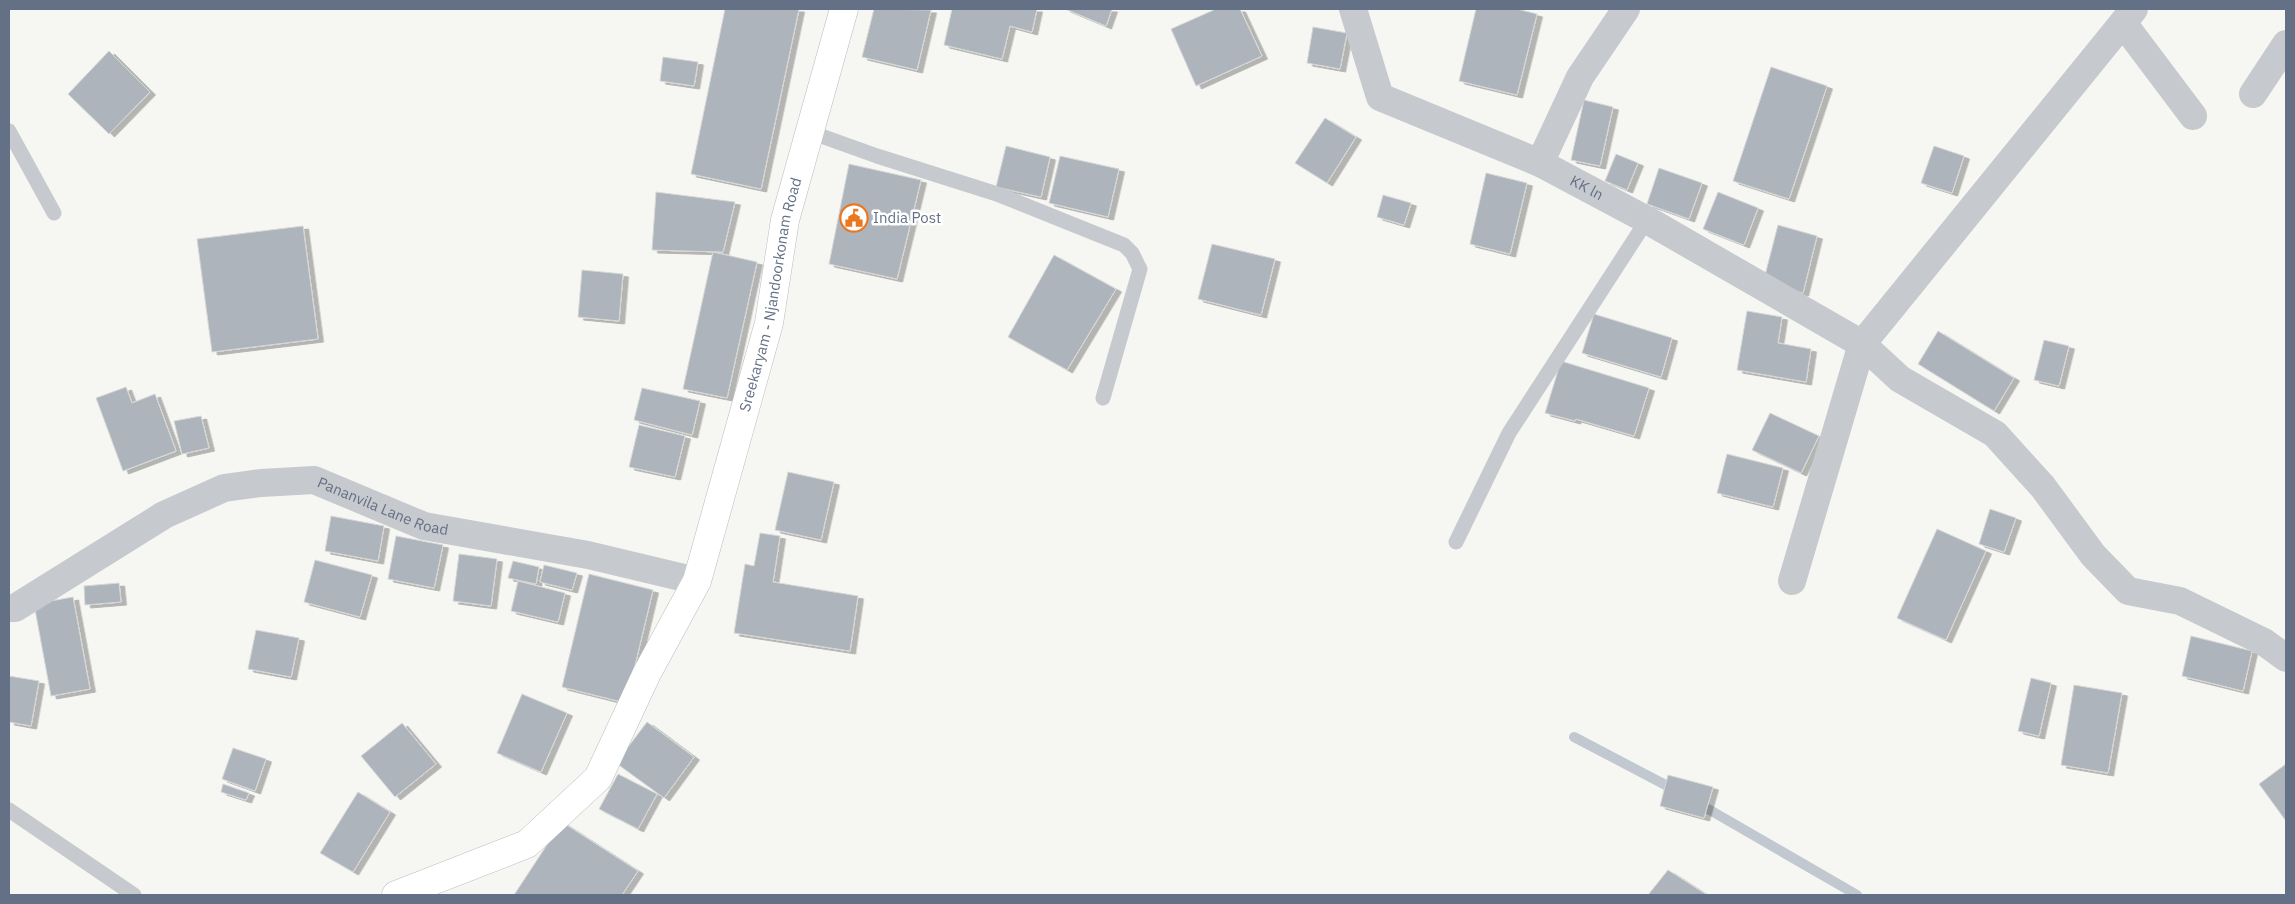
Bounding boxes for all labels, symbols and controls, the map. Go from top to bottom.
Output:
street label: KK ln [1567,171,1607,204]
street label: Sreekaryam - Njandoorkonam Road [735,175,805,414]
public building icon: India Post [839,203,869,233]
place label: India Post [873,208,941,227]
street label: Pananvila Lane Road [315,473,450,539]

